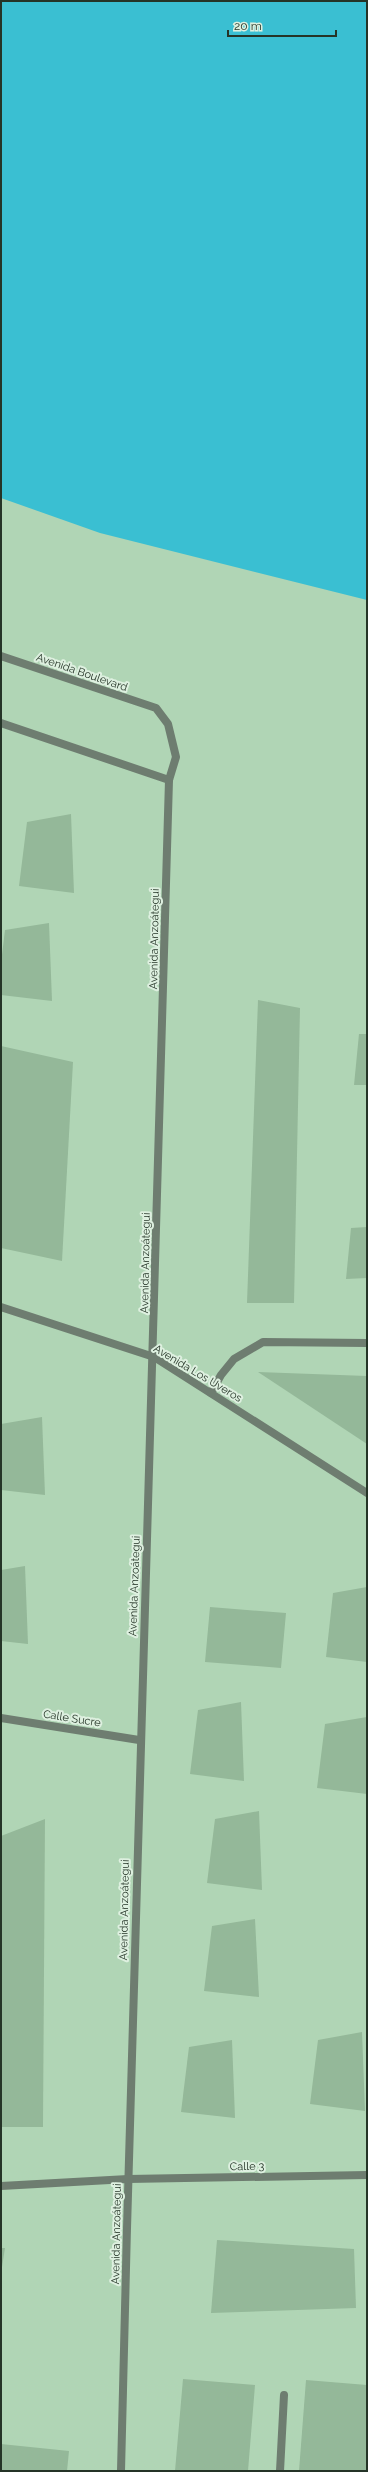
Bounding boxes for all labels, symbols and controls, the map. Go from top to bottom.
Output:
scale bar [228,12,336,38]
text: 20 m [234,19,262,33]
street label: Avenida Boulevard [35,651,129,694]
street label: Avenida Anzoátegui [147,889,162,989]
street label: Avenida Anzoátegui [138,1213,153,1313]
street label: Avenida Los Uveros [151,1342,244,1405]
street label: Avenida Anzoátegui [126,1535,143,1637]
street label: Calle Sucre [42,1708,102,1730]
street label: Avenida Anzoátegui [117,1860,132,1960]
street label: Calle 3 [230,2160,265,2173]
street label: Avenida Anzoátegui [109,2184,124,2284]

